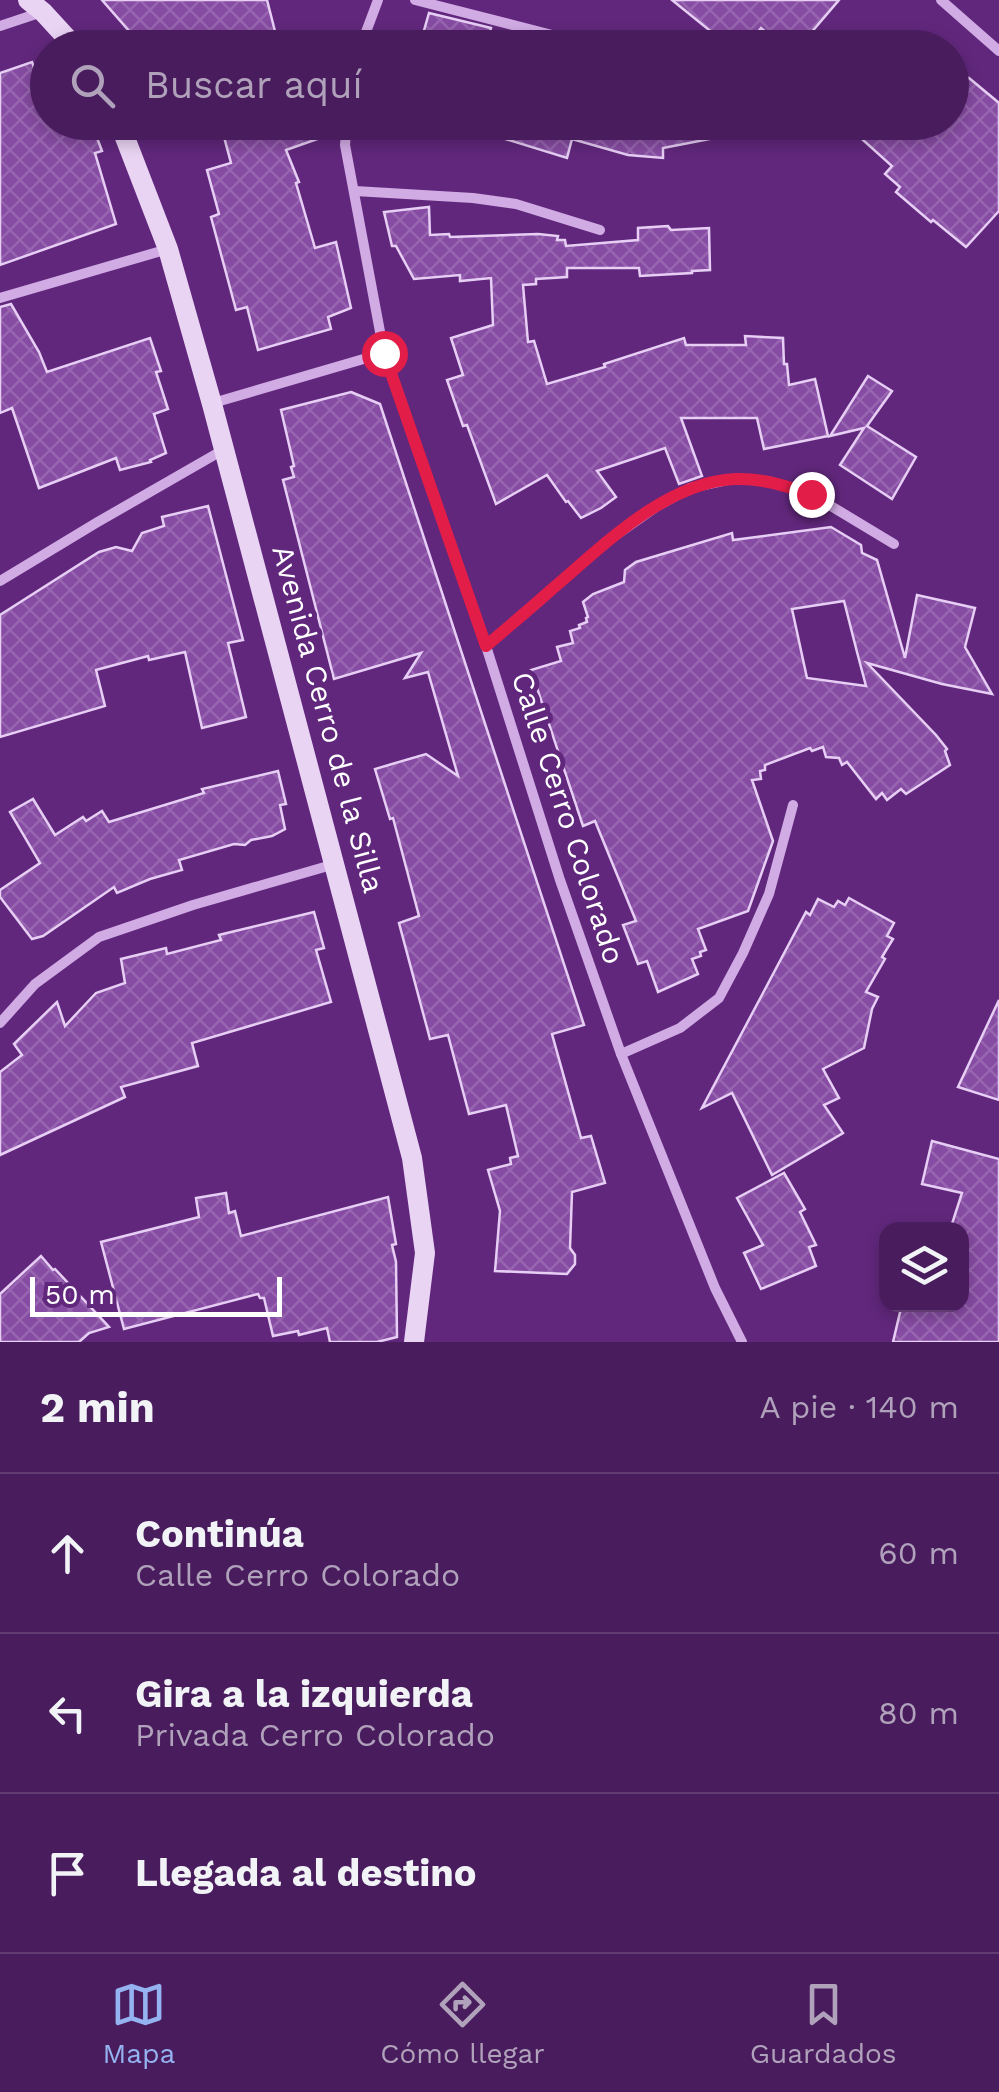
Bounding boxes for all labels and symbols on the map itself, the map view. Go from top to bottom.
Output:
route start [362,331,408,377]
route end [789,472,835,518]
street label: Avenida Cerro de la Silla [265,541,392,896]
street label: Calle Cerro Colorado [505,667,632,968]
scale bar [30,1272,282,1316]

